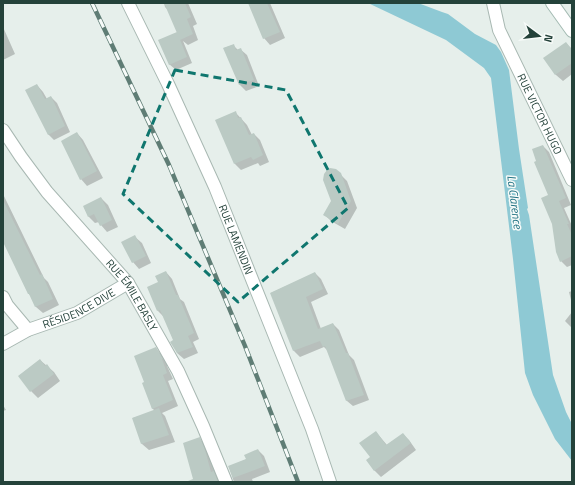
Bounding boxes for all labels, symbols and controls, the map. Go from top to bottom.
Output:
north arrow [519,16,559,56]
text: N [540,33,557,44]
street label: RUE VICTOR HUGO [513,71,566,157]
water label: La Clarence [502,174,528,231]
street label: RUE LAMENDIN [215,202,257,277]
street label: RUE ÉMILE BASLY [102,256,162,334]
street label: RÉSIDENCE DIVE [40,284,118,332]

